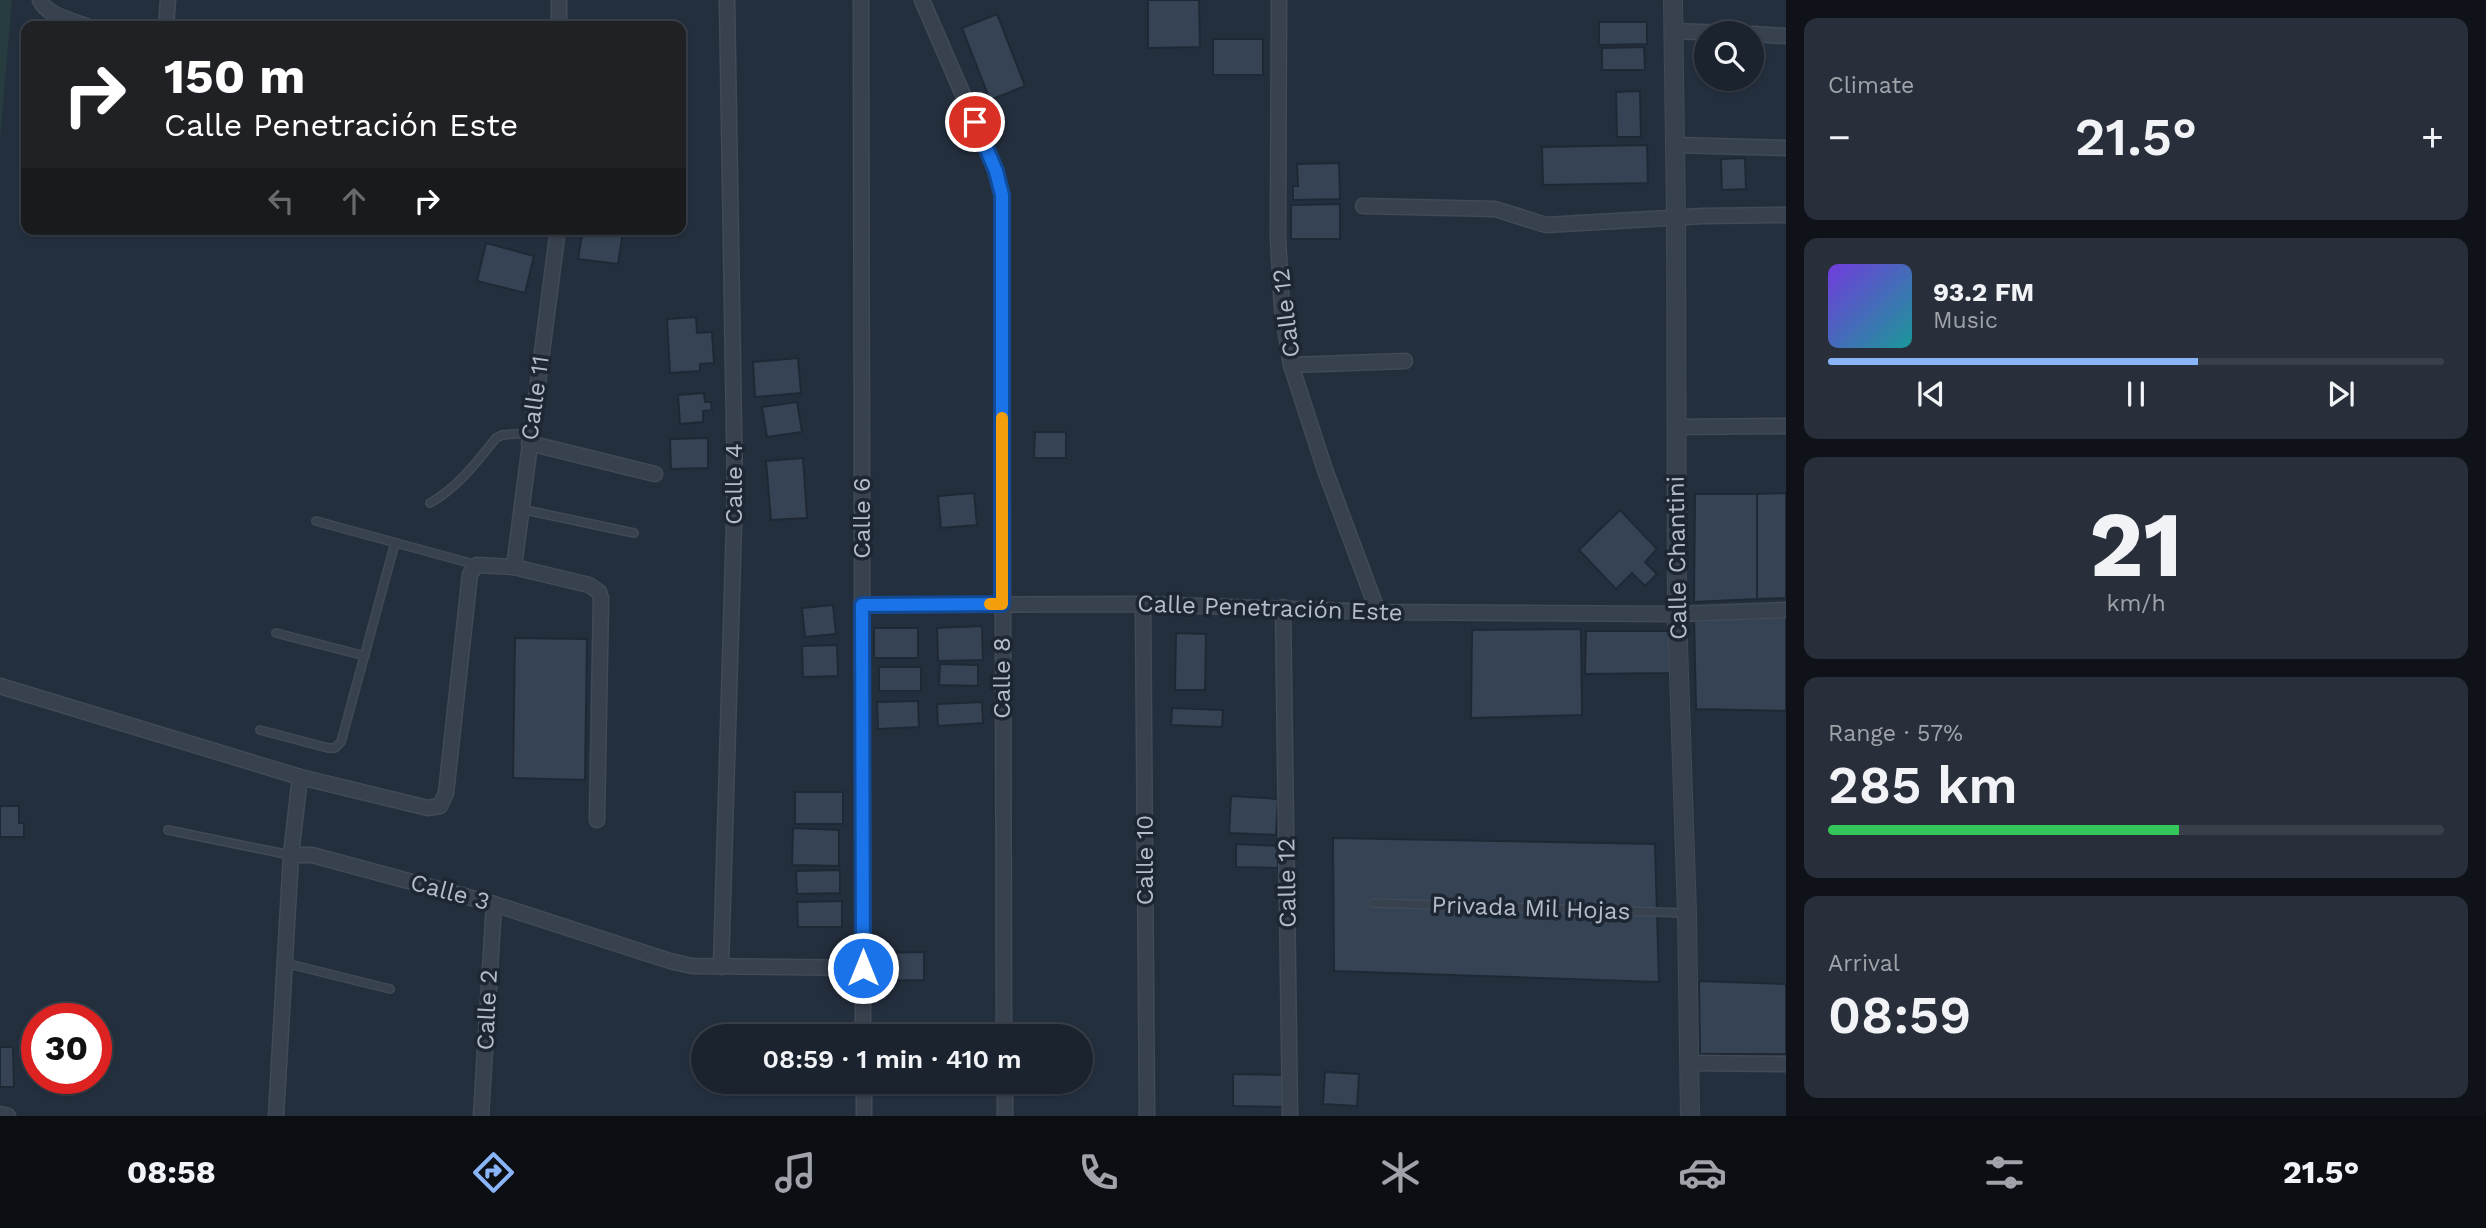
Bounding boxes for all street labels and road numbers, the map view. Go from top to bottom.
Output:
street label: Calle 12 [1267,267,1305,359]
street label: Calle 11 [515,354,555,442]
street label: Calle 4 [720,443,748,525]
street label: Calle Chantini [1662,476,1692,640]
street label: Calle 6 [848,477,876,559]
street label: Calle Penetración Este [1137,589,1403,627]
street label: Calle 8 [988,637,1016,719]
street label: Calle 10 [1131,815,1159,905]
street label: Calle 12 [1272,838,1302,928]
street label: Calle 3 [407,868,493,916]
street label: Privada Mil Hojas [1431,891,1631,925]
street label: Calle 2 [471,969,503,1051]

